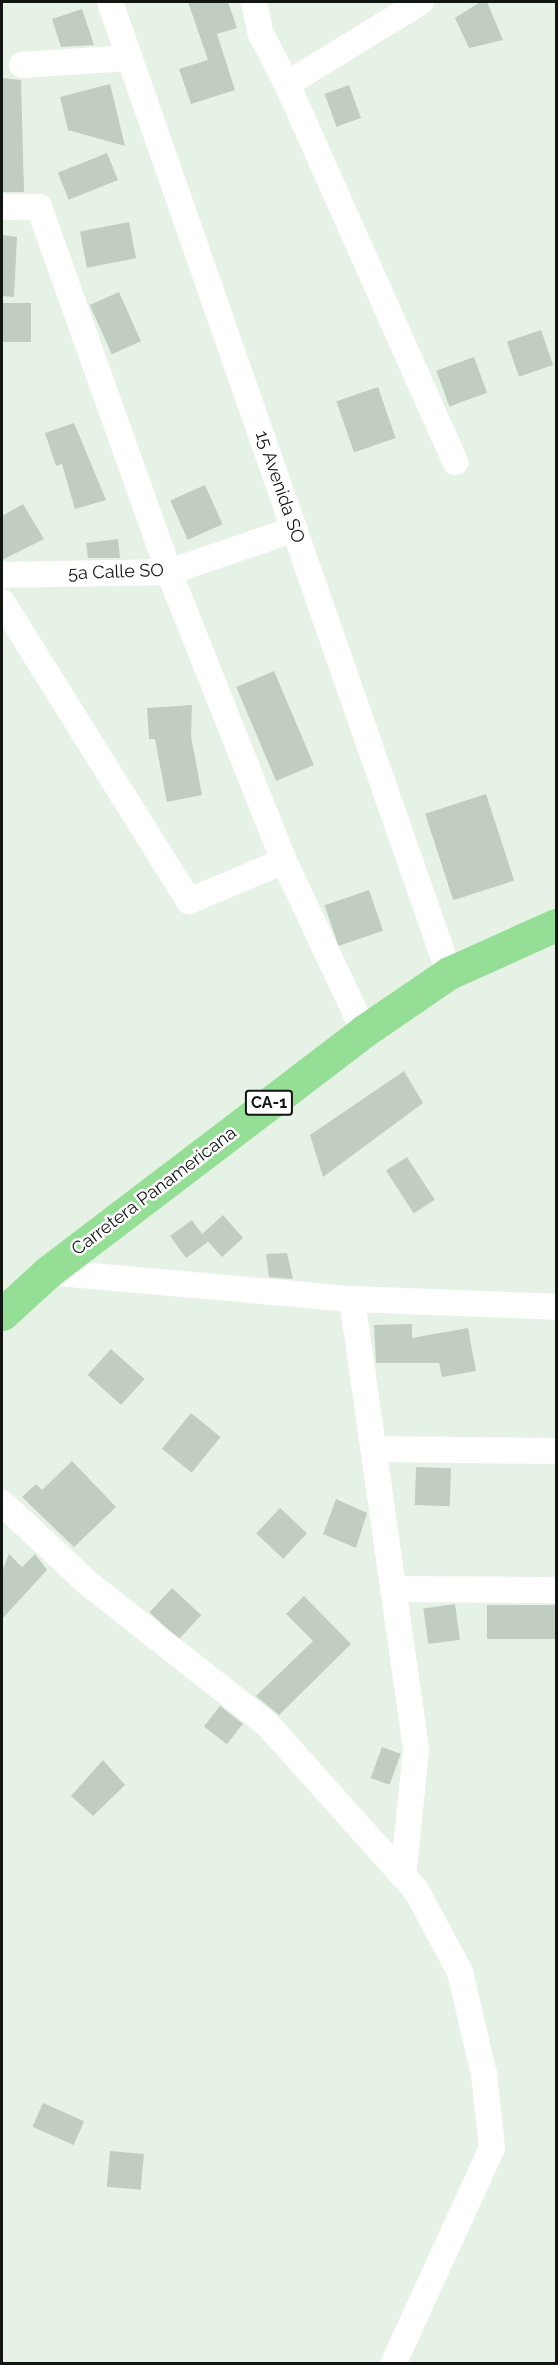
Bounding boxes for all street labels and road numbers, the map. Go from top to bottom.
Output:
street label: 15 Avenida SO [251,428,309,546]
street label: 5a Calle SO [68,560,164,584]
road number: CA-1 [244,1090,294,1116]
street label: Carretera Panamericana [67,1122,241,1260]

